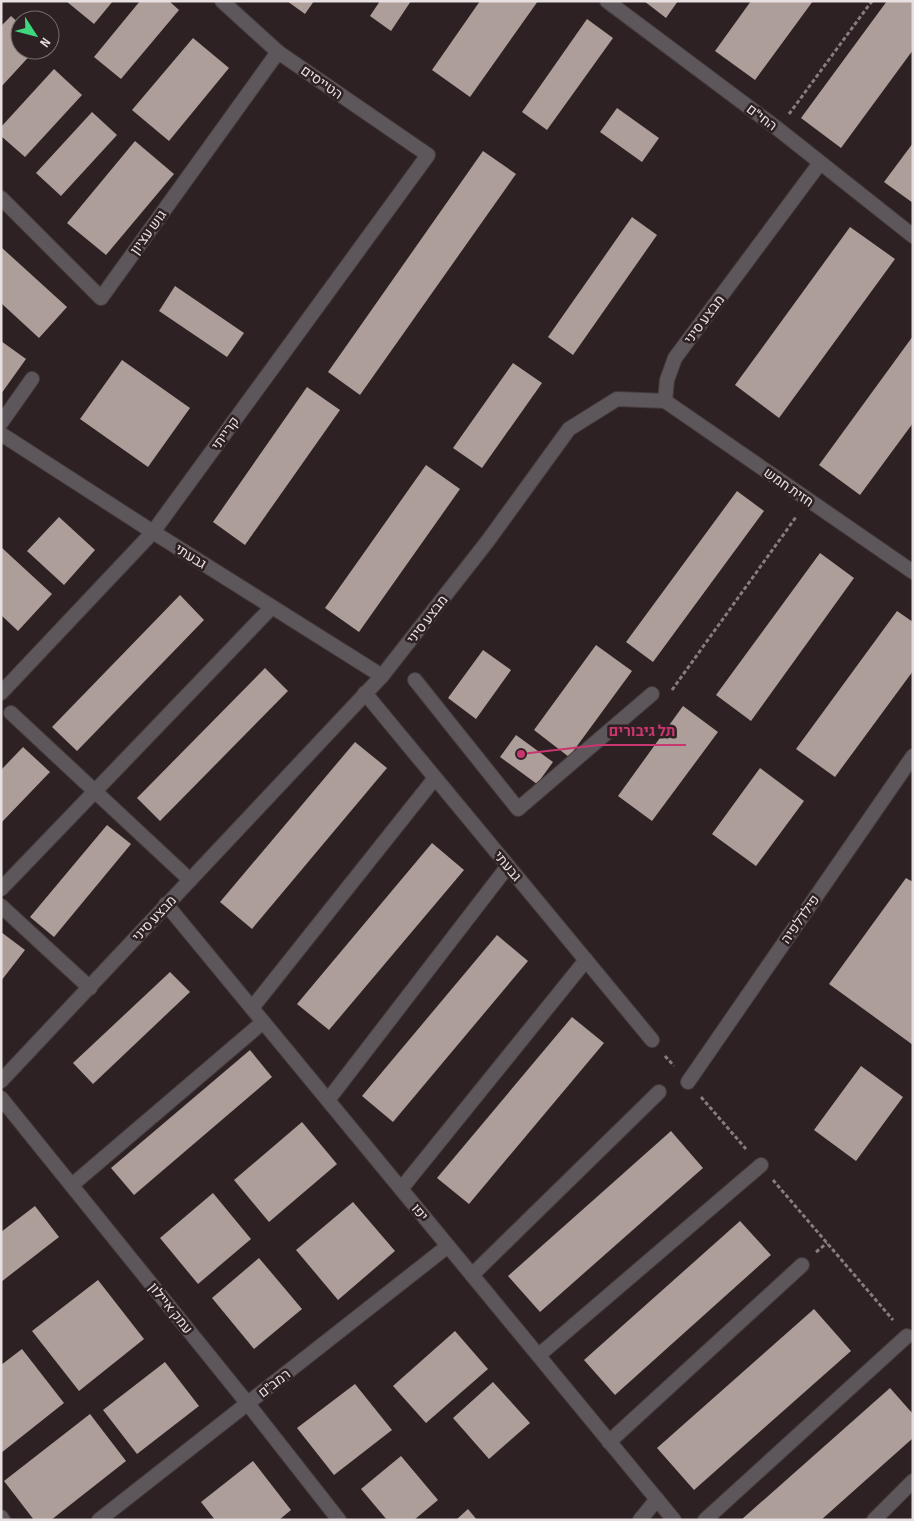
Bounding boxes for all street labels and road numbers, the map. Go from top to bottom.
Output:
street label: הטייסים [297,62,346,103]
street label: החי"ם [743,100,780,134]
street label: גוש עציון [127,207,170,258]
street label: מבצע סיני [681,292,728,347]
street label: קרייתי [208,413,243,453]
street label: חזית חמש [760,464,817,511]
street label: גבעתי [172,540,210,573]
street label: מבצע סיני [403,592,452,647]
street label: גבעתי [490,848,525,885]
street label: מבצע סיני [129,892,180,945]
street label: פילדלפיה [777,892,823,947]
street label: יפו [408,1200,432,1224]
street label: עמק איילון [145,1279,196,1337]
street label: רמב"ם [255,1366,294,1401]

